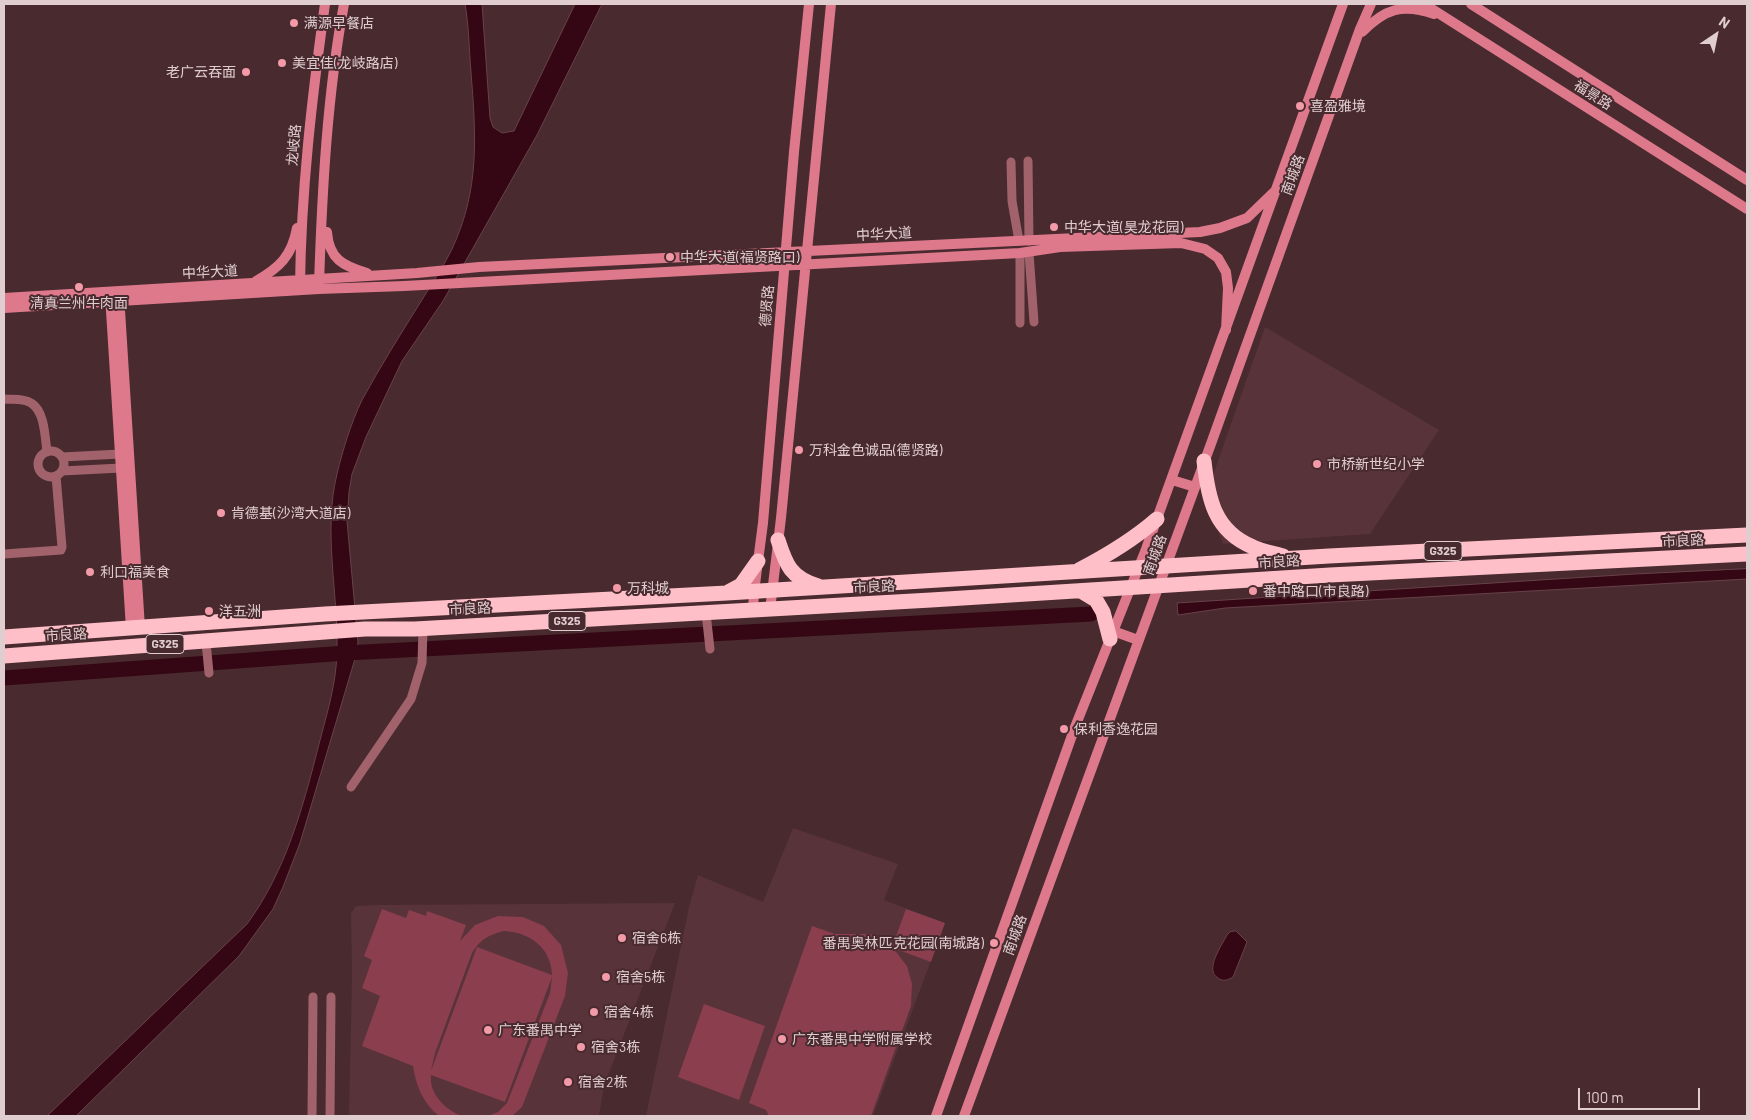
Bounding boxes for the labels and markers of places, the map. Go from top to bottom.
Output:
place label: 满源早餐店 [304,15,374,31]
marker: 满源早餐店 [288,17,300,29]
place label: 美宜佳(龙岐路店) [292,55,397,71]
marker: 美宜佳(龙岐路店) [276,57,288,69]
place label: 老广云吞面 [166,64,236,80]
marker: 老广云吞面 [240,66,252,78]
place label: 喜盈雅境 [1310,98,1366,114]
marker: 喜盈雅境 [1294,100,1306,112]
place label: 中华大道(昊龙花园) [1064,219,1183,235]
marker: 中华大道(昊龙花园) [1048,221,1060,233]
place label: 中华大道(福贤路口) [680,249,799,265]
marker: 中华大道(福贤路口) [664,251,676,263]
marker: 清真兰州牛肉面 [73,281,85,293]
place label: 清真兰州牛肉面 [30,295,128,311]
place label: 万科金色诚品(德贤路) [809,442,942,458]
marker: 万科金色诚品(德贤路) [793,444,805,456]
place label: 市桥新世纪小学 [1327,456,1425,472]
marker: 市桥新世纪小学 [1311,458,1323,470]
place label: 肯德基(沙湾大道店) [231,505,350,521]
marker: 肯德基(沙湾大道店) [215,507,227,519]
place label: 利口福美食 [100,564,170,580]
marker: 利口福美食 [84,566,96,578]
place label: 万科城 [627,580,669,596]
marker: 万科城 [611,582,623,594]
place label: 番中路口(市良路) [1263,583,1368,599]
marker: 番中路口(市良路) [1247,585,1259,597]
place label: 洋五洲 [219,603,261,619]
marker: 洋五洲 [203,605,215,617]
place label: 保利香逸花园 [1074,721,1158,737]
marker: 保利香逸花园 [1058,723,1070,735]
place label: 宿舍6栋 [632,930,681,946]
marker: 宿舍6栋 [616,932,628,944]
place label: 番禺奥林匹克花园(南城路) [823,935,984,951]
marker: 番禺奥林匹克花园(南城路) [988,937,1000,949]
place label: 宿舍5栋 [616,969,665,985]
marker: 宿舍5栋 [600,971,612,983]
place label: 宿舍4栋 [604,1004,654,1020]
marker: 宿舍4栋 [588,1006,600,1018]
place label: 广东番禺中学 [498,1022,582,1038]
marker: 广东番禺中学 [482,1024,494,1036]
place label: 广东番禺中学附属学校 [792,1031,932,1047]
marker: 广东番禺中学附属学校 [776,1033,788,1045]
place label: 宿舍3栋 [591,1039,640,1055]
marker: 宿舍3栋 [575,1041,587,1053]
place label: 宿舍2栋 [578,1074,628,1090]
marker: 宿舍2栋 [562,1076,574,1088]

